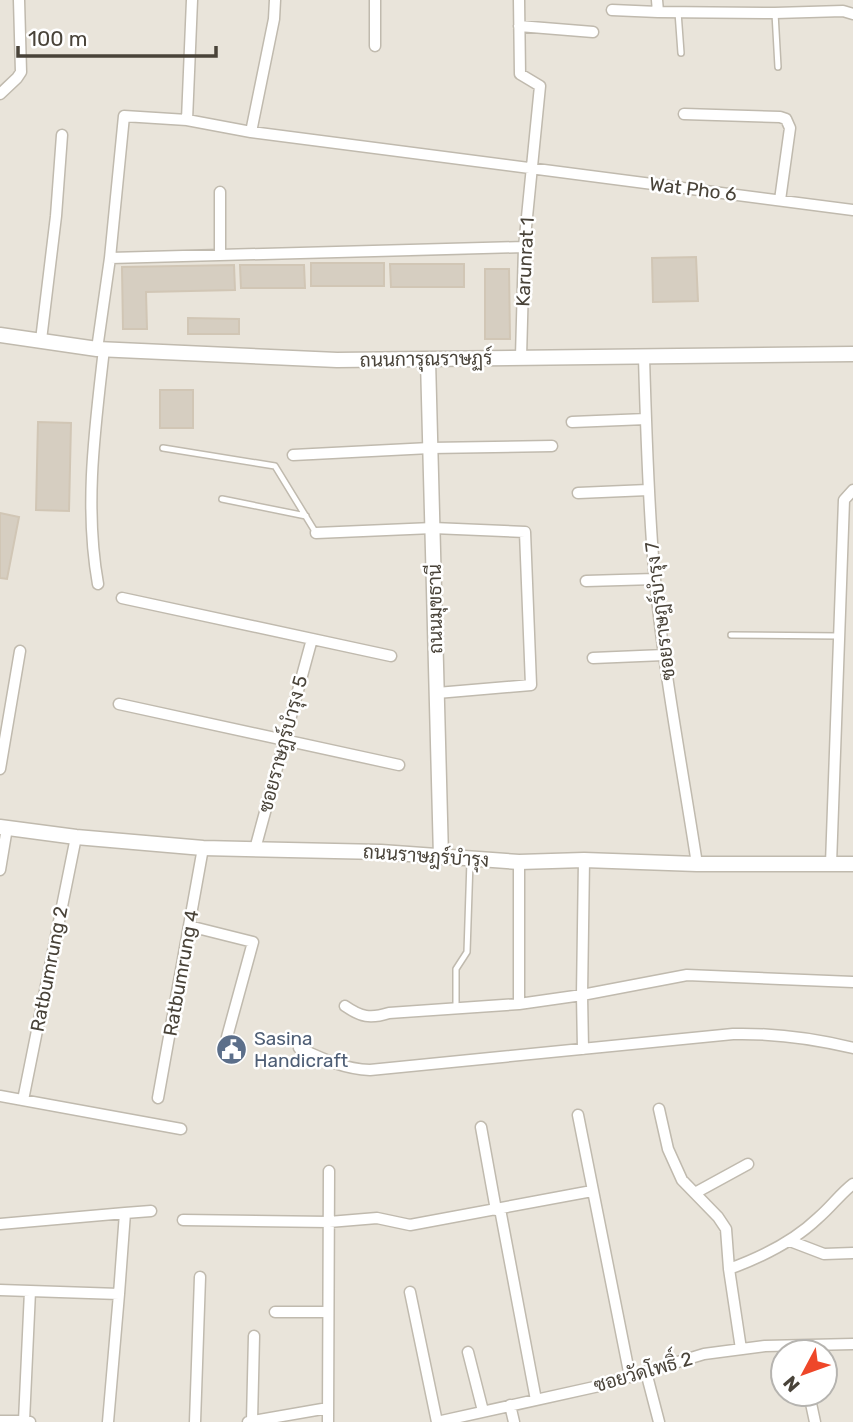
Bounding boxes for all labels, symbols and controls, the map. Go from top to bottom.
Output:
scale bar [18,14,215,58]
text: 100 m [28,26,87,51]
street label: Wat Pho 6 [648,172,738,206]
street label: Karunrat 1 [511,217,539,307]
street label: ถนนการุณราษฏร์ [360,345,492,373]
street label: ซอยราษฎร์บำรุง 7 [639,540,681,682]
street label: ถนนมุขธานี [422,564,448,654]
street label: ซอยราษฎร์บำรุง 5 [253,673,313,815]
street label: ถนนราษฎร์บำรุง [362,839,490,873]
street label: Ratbumrung 2 [26,904,72,1034]
street label: Ratbumrung 4 [159,908,203,1038]
place label: Sasina Handicraft [254,1027,349,1072]
public building icon: Sasina Handicraft [214,1032,248,1066]
north arrow [769,1338,839,1408]
street label: ซอยวัดโพธิ์ 2 [589,1340,695,1397]
text: N [778,1371,805,1397]

